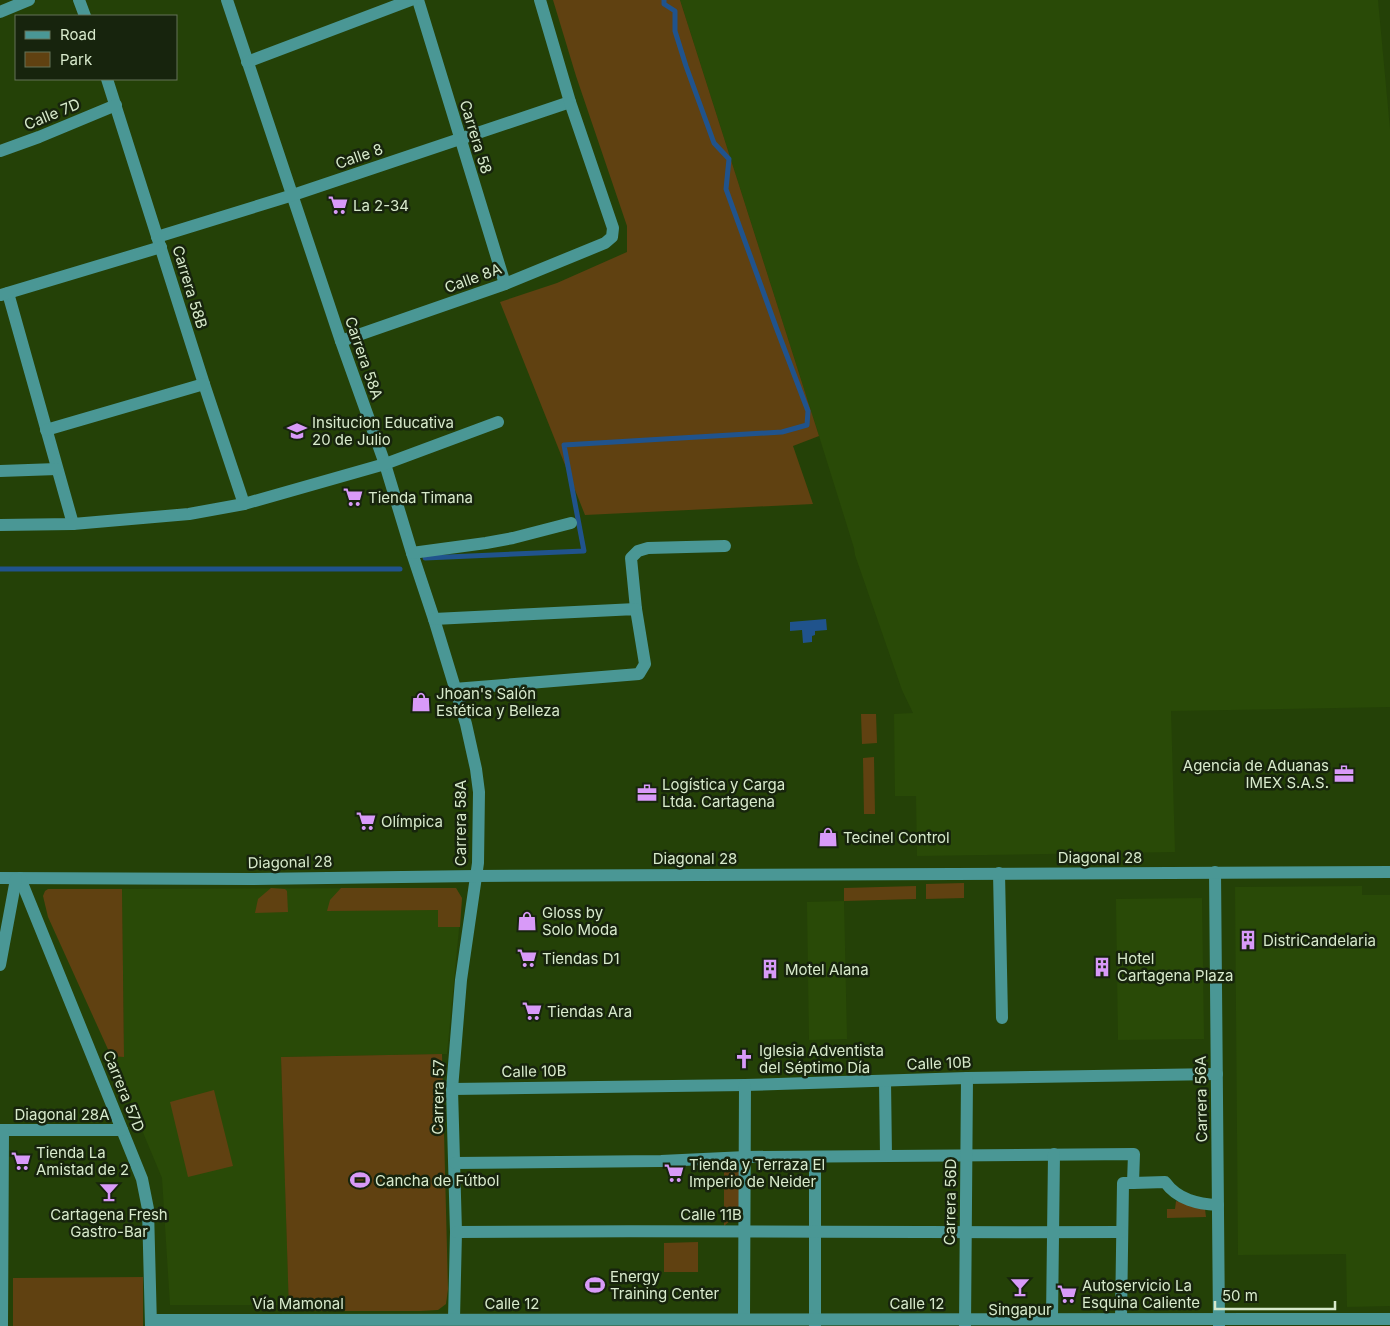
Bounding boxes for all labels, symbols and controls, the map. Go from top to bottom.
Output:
legend [15,15,178,80]
text: Road [60,25,96,44]
text: Park [60,50,93,69]
street label: Calle 7D [21,94,83,134]
street label: Carrera 58 [456,98,496,176]
street label: Calle 8 [333,139,385,173]
supermarket icon: La 2-34 [327,194,349,216]
place label: La 2-34 [353,196,409,215]
street label: Carrera 58B [168,243,212,331]
street label: Calle 8A [442,259,504,297]
street label: Carrera 58A [341,314,387,402]
place label: Insitucion Educativa 20 de Julio [312,413,454,449]
school or university icon: Insitucion Educativa 20 de Julio [286,420,308,442]
supermarket icon: Tienda Timana [342,486,364,508]
place label: Tienda Timana [368,488,473,507]
place label: Jhoan's Salón Estética y Belleza [436,684,560,720]
shop icon: Jhoan's Salón Estética y Belleza [410,691,432,713]
place label: Agencia de Aduanas IMEX S.A.S. [1183,756,1329,792]
office icon: Agencia de Aduanas IMEX S.A.S. [1333,763,1355,785]
place label: Logística y Carga Ltda. Cartagena [662,775,785,811]
street label: Carrera 58A [451,780,470,866]
office icon: Logística y Carga Ltda. Cartagena [636,782,658,804]
supermarket icon: Olímpica [355,810,377,832]
place label: Olímpica [381,812,443,831]
shop icon: Tecinel Control [817,826,839,848]
place label: Tecinel Control [843,828,950,847]
street label: Diagonal 28 [1058,848,1142,867]
street label: Diagonal 28 [653,849,737,868]
street label: Diagonal 28 [248,852,332,872]
place label: Gloss by Solo Moda [542,903,618,939]
shop icon: Gloss by Solo Moda [516,910,538,932]
building icon: DistriCandelaria [1237,929,1259,951]
place label: DistriCandelaria [1263,931,1376,950]
supermarket icon: Tiendas D1 [516,947,538,969]
place label: Tiendas D1 [542,949,620,968]
place label: Hotel Cartagena Plaza [1117,949,1233,985]
building icon: Hotel Cartagena Plaza [1091,956,1113,978]
building icon: Motel Alana [759,958,781,980]
place label: Motel Alana [785,960,869,979]
supermarket icon: Tiendas Ara [521,1000,543,1022]
place label: Tiendas Ara [547,1002,632,1021]
place label: Iglesia Adventista del Séptimo Día [759,1041,884,1077]
street label: Carrera 57D [99,1048,149,1134]
church icon: Iglesia Adventista del Séptimo Día [733,1048,755,1070]
street label: Calle 10B [906,1052,972,1074]
street label: Carrera 56A [1191,1056,1211,1142]
street label: Carrera 57 [428,1059,448,1135]
street label: Calle 10B [501,1061,567,1081]
street label: Diagonal 28A [15,1105,110,1124]
place label: Tienda La Amistad de 2 [36,1143,129,1179]
supermarket icon: Tienda La Amistad de 2 [10,1150,32,1172]
place label: Tienda y Terraza El Imperio de Neider [689,1155,825,1191]
street label: Carrera 56D [940,1158,960,1246]
supermarket icon: Tienda y Terraza El Imperio de Neider [663,1162,685,1184]
sports icon: Cancha de Fútbol [349,1169,371,1191]
place label: Cancha de Fútbol [375,1171,499,1190]
bar icon: Cartagena Fresh Gastro-Bar [98,1181,120,1203]
place label: Cartagena Fresh Gastro-Bar [50,1205,168,1241]
street label: Calle 11B [680,1205,742,1224]
place label: Energy Training Center [610,1267,719,1303]
sports icon: Energy Training Center [584,1274,606,1296]
bar icon: Singapur [1009,1276,1031,1298]
place label: Autoservicio La Esquina Caliente [1082,1276,1200,1312]
scale bar [1215,1278,1335,1310]
supermarket icon: Autoservicio La Esquina Caliente [1056,1283,1078,1305]
text: 50 m [1222,1286,1258,1305]
street label: Vía Mamonal [252,1294,344,1313]
street label: Calle 12 [485,1294,539,1313]
street label: Calle 12 [890,1294,944,1313]
place label: Singapur [988,1300,1052,1319]

